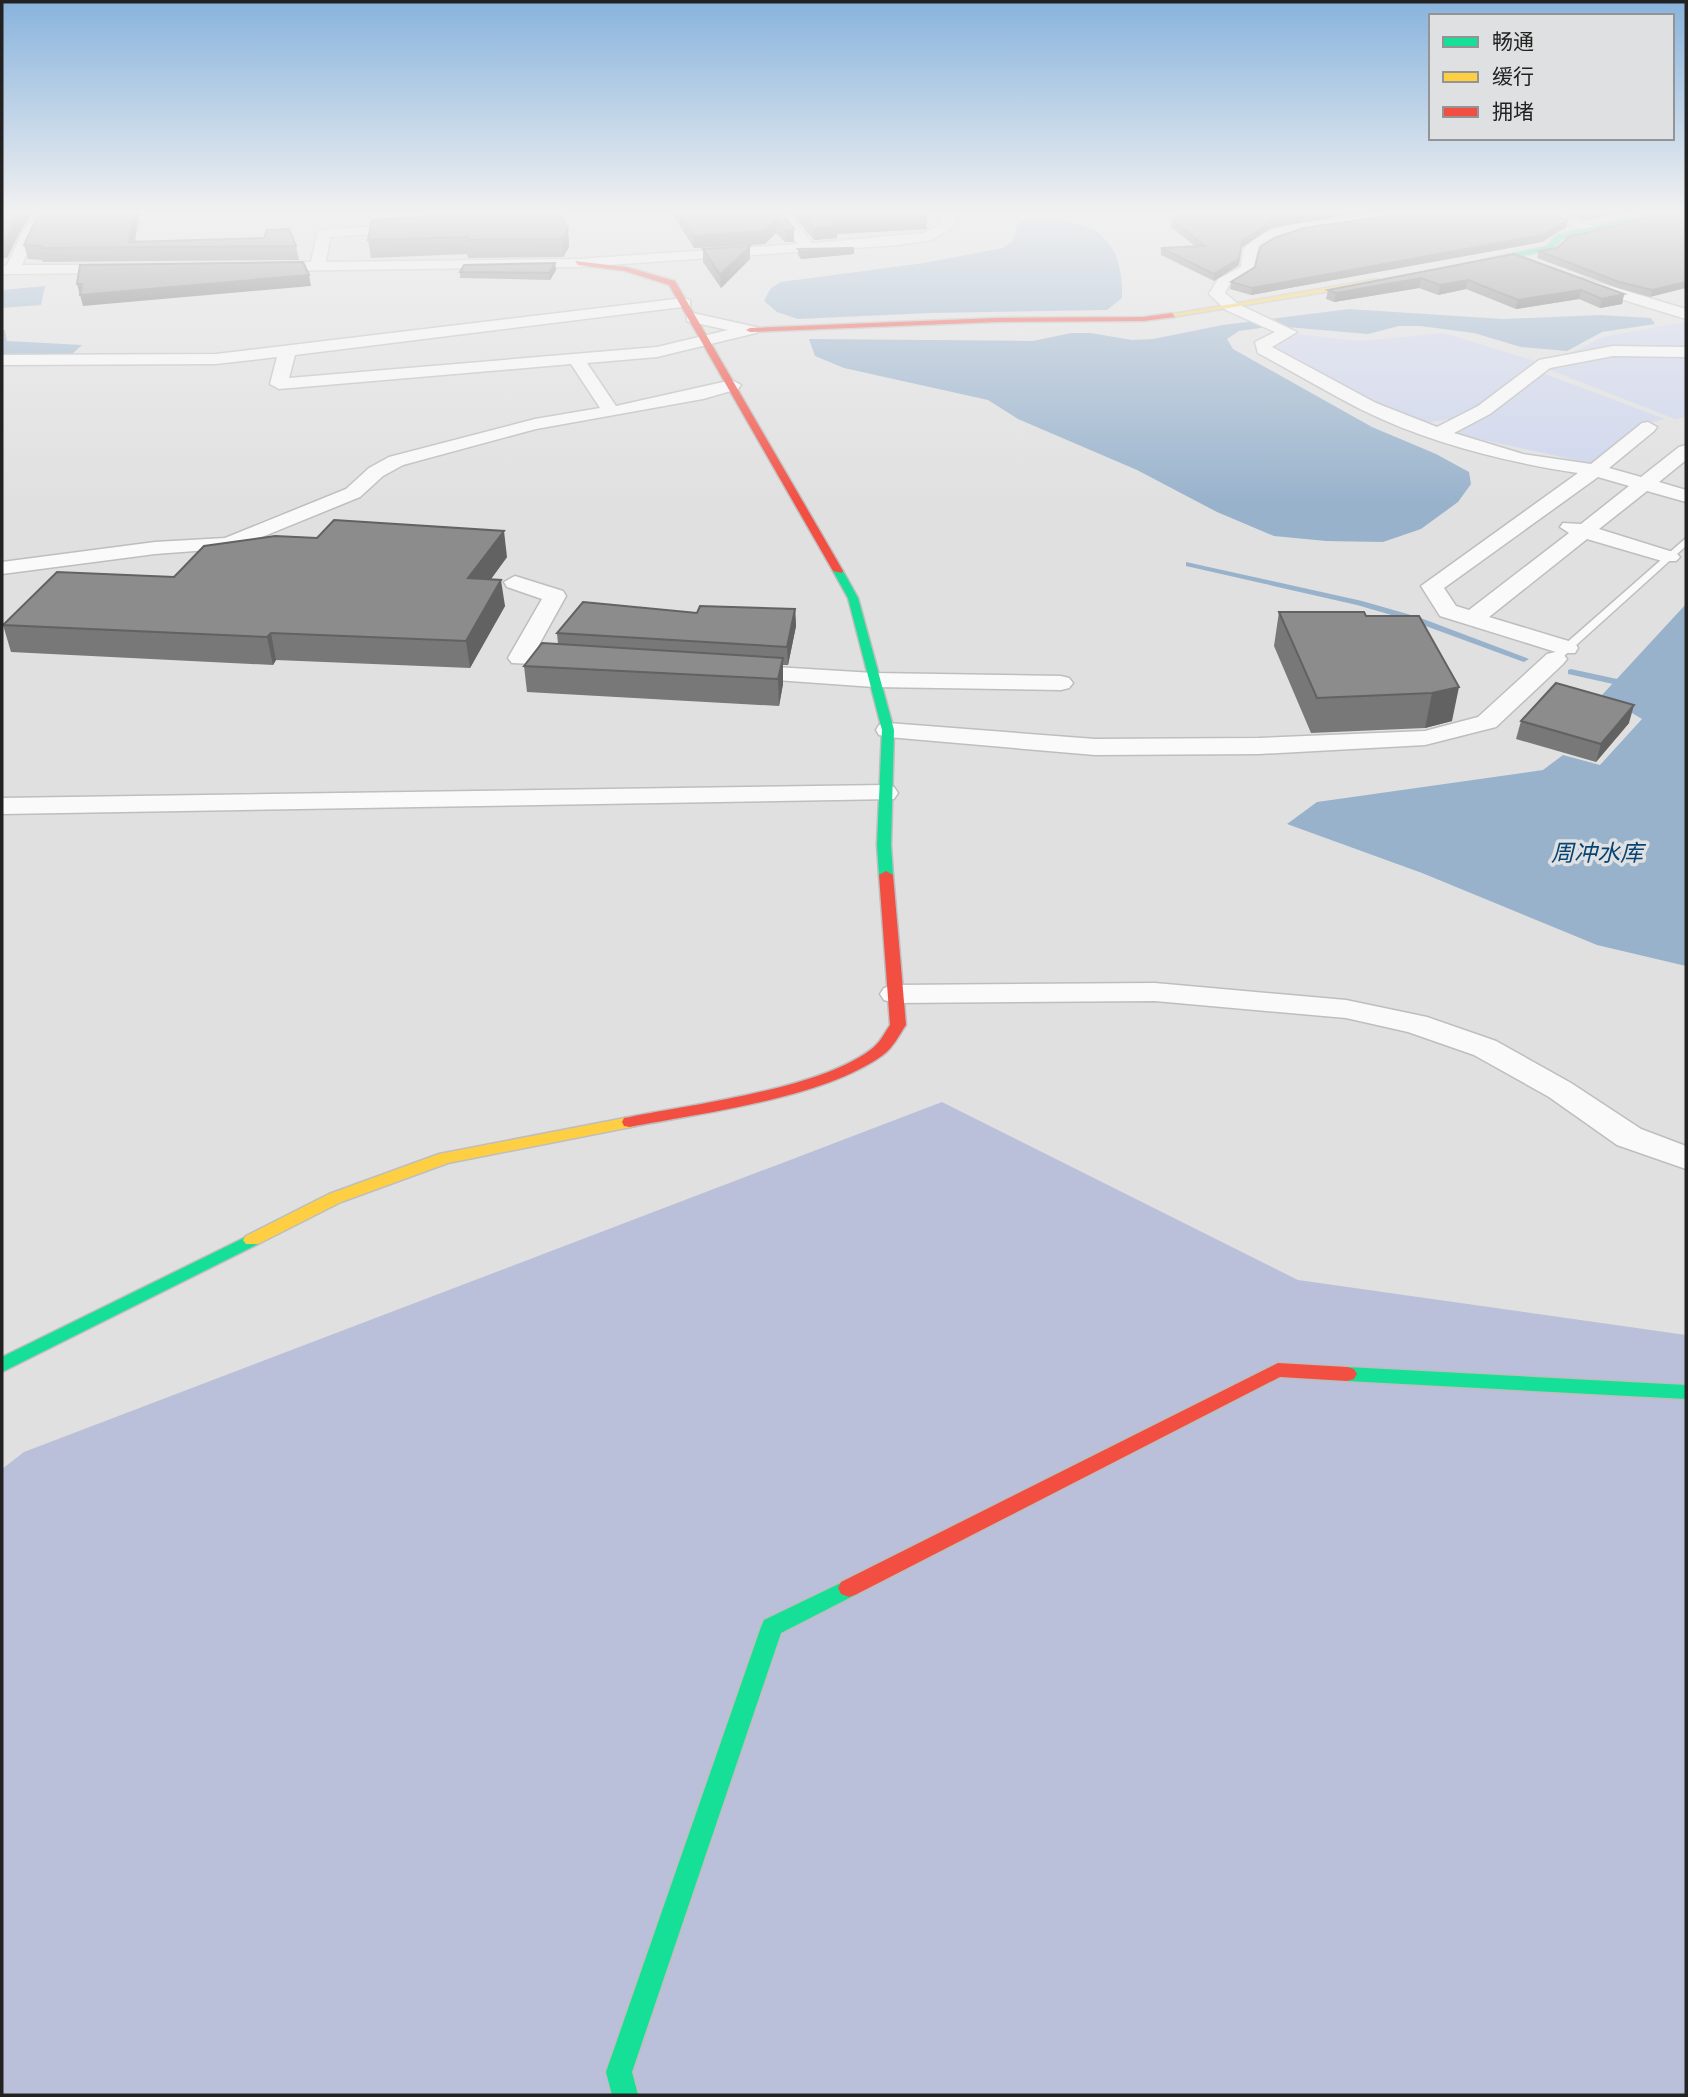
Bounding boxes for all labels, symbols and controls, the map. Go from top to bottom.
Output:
legend [1429,14,1674,140]
text: 畅通 [1492,27,1534,55]
text: 缓行 [1492,62,1534,90]
text: 拥堵 [1492,97,1534,125]
water label: 周冲水库 [1551,837,1647,867]

